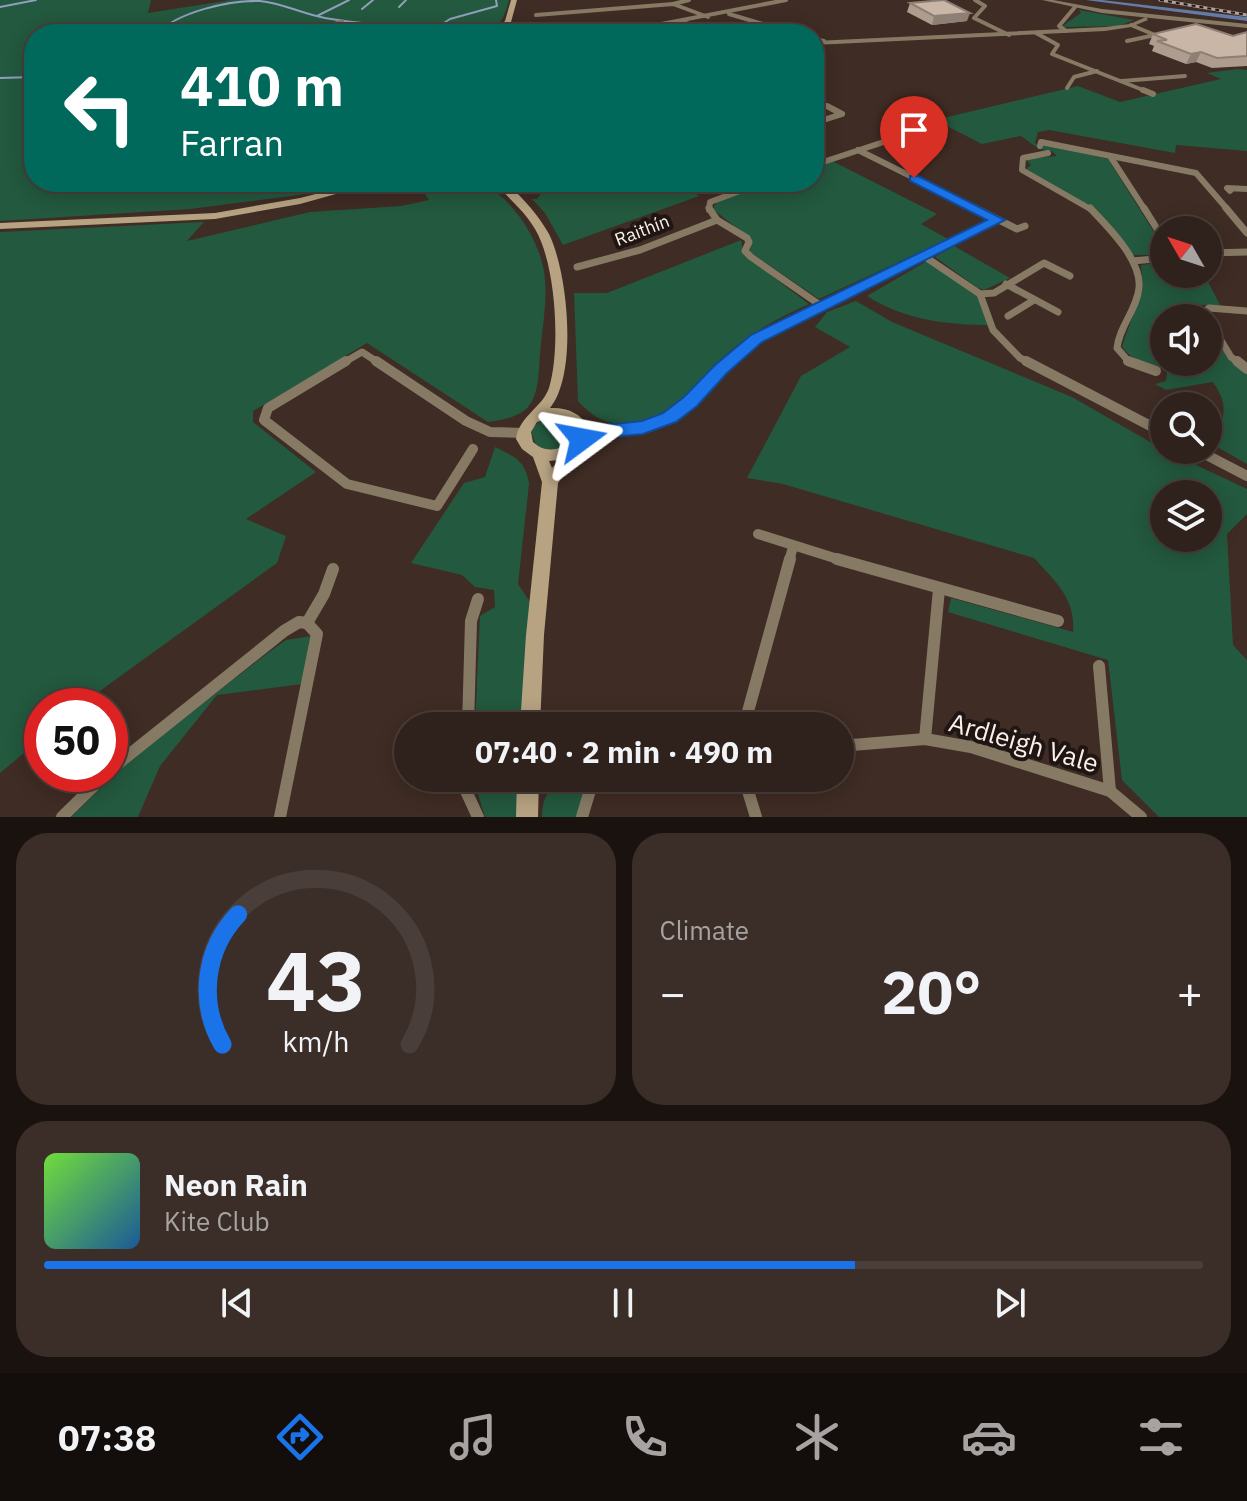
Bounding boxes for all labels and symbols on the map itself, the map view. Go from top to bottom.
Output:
pin [880,96,948,178]
street label: Raithín [611,209,673,251]
north arrow [1150,216,1222,288]
position arrow [540,397,624,481]
speed limit sign: 50 [24,688,128,792]
street label: Ardleigh Vale [945,704,1103,780]

